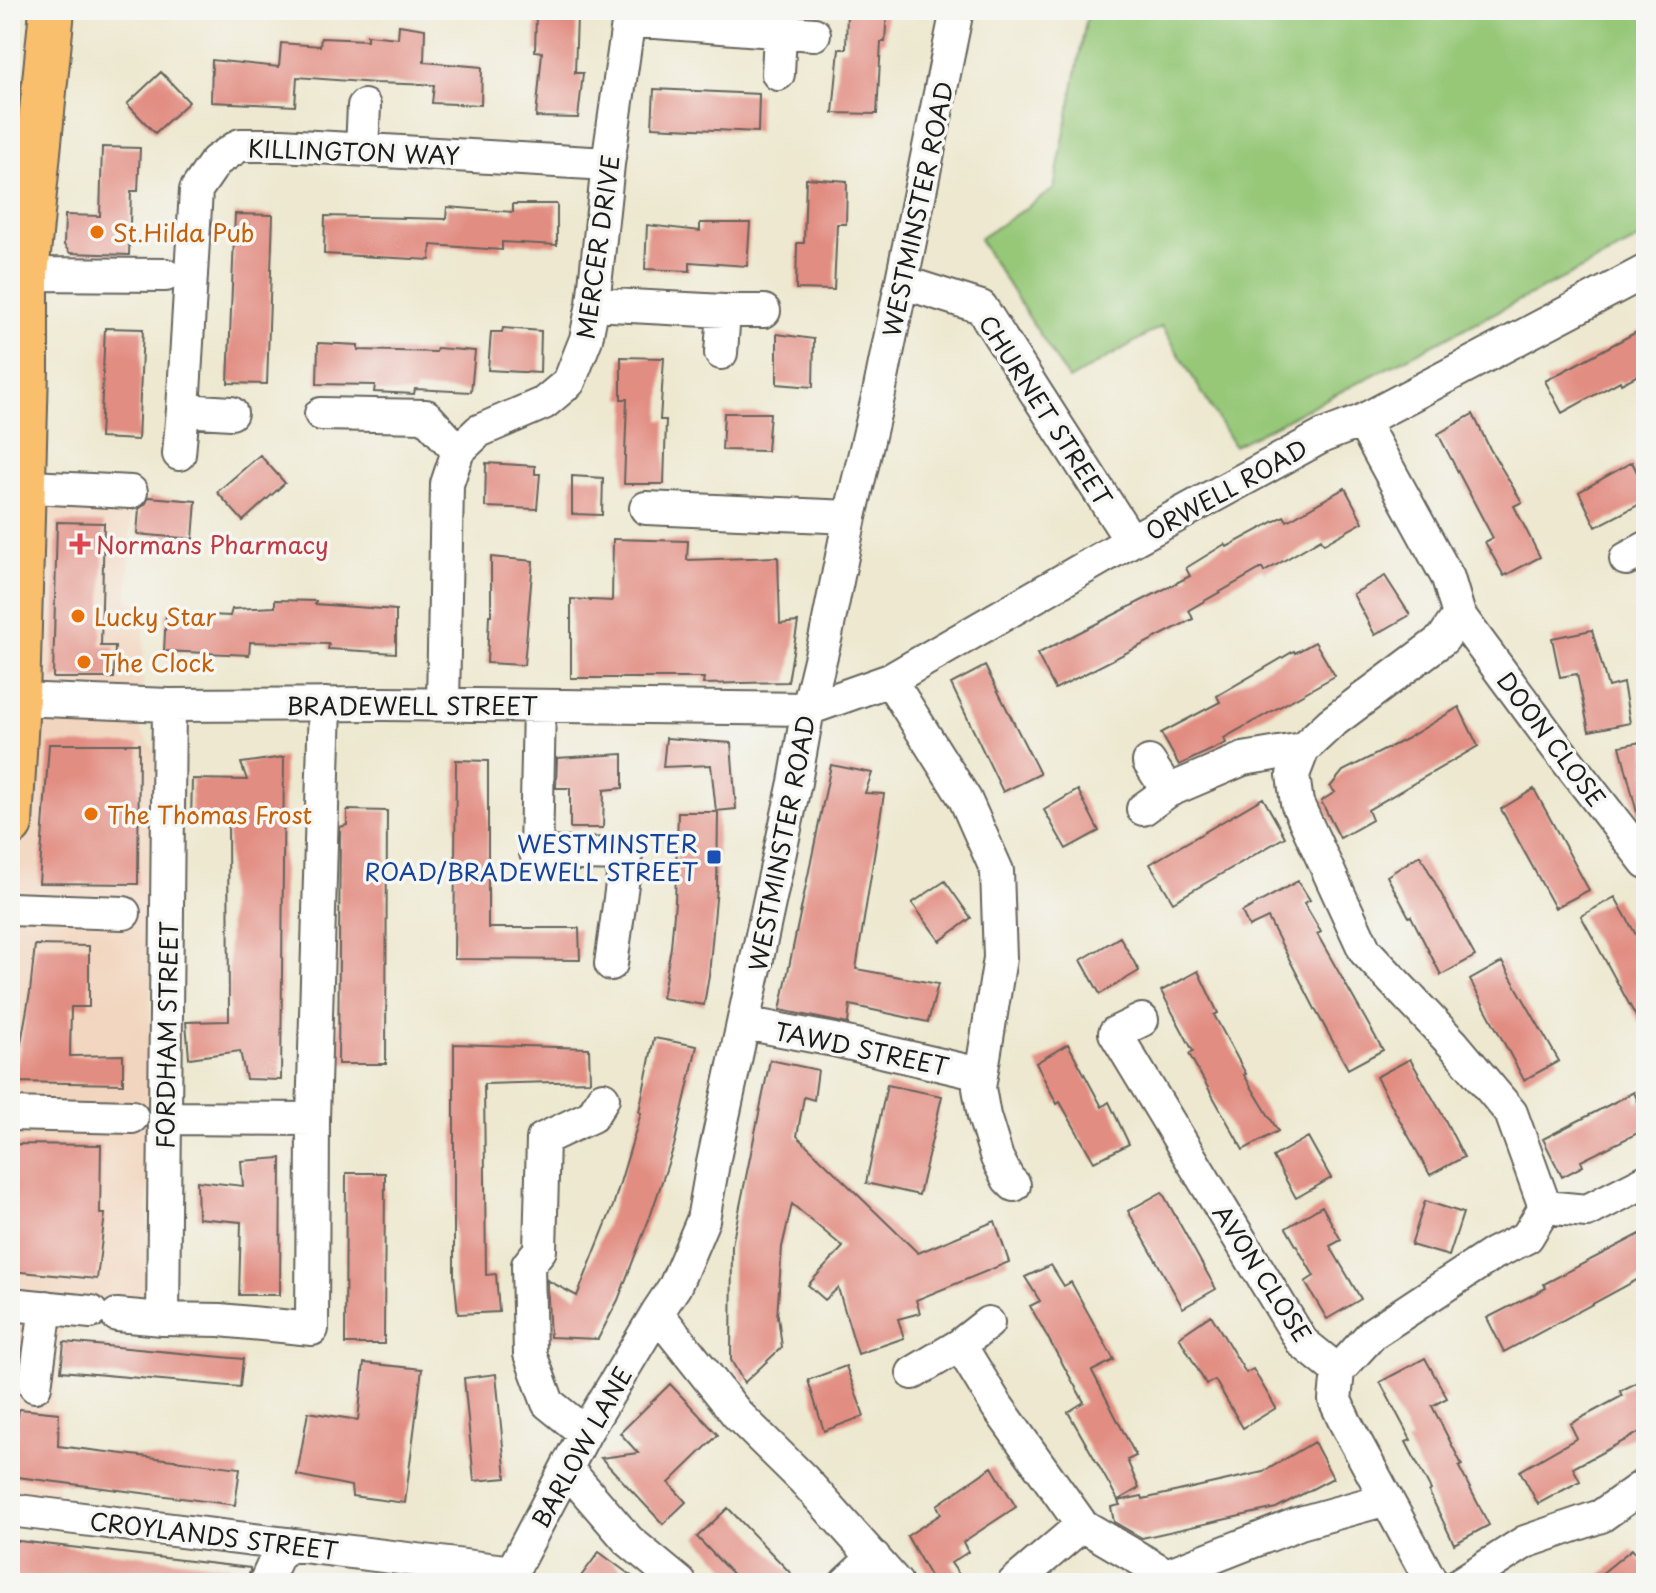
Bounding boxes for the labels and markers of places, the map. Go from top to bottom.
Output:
place label: St.Hilda Pub [113,214,254,250]
marker: St.Hilda Pub [88,223,106,241]
place label: Normans Pharmacy [96,526,329,562]
marker: Normans Pharmacy [71,535,89,553]
place label: Lucky Star [94,598,216,634]
marker: Lucky Star [69,607,87,625]
place label: The Clock [100,644,215,680]
marker: The Clock [75,653,93,671]
place label: The Thomas Frost [107,796,312,832]
marker: The Thomas Frost [82,805,100,823]
place label: WESTMINSTER ROAD/BRADEWELL STREET [364,825,699,889]
marker: WESTMINSTER ROAD/BRADEWELL STREET [705,848,723,866]

